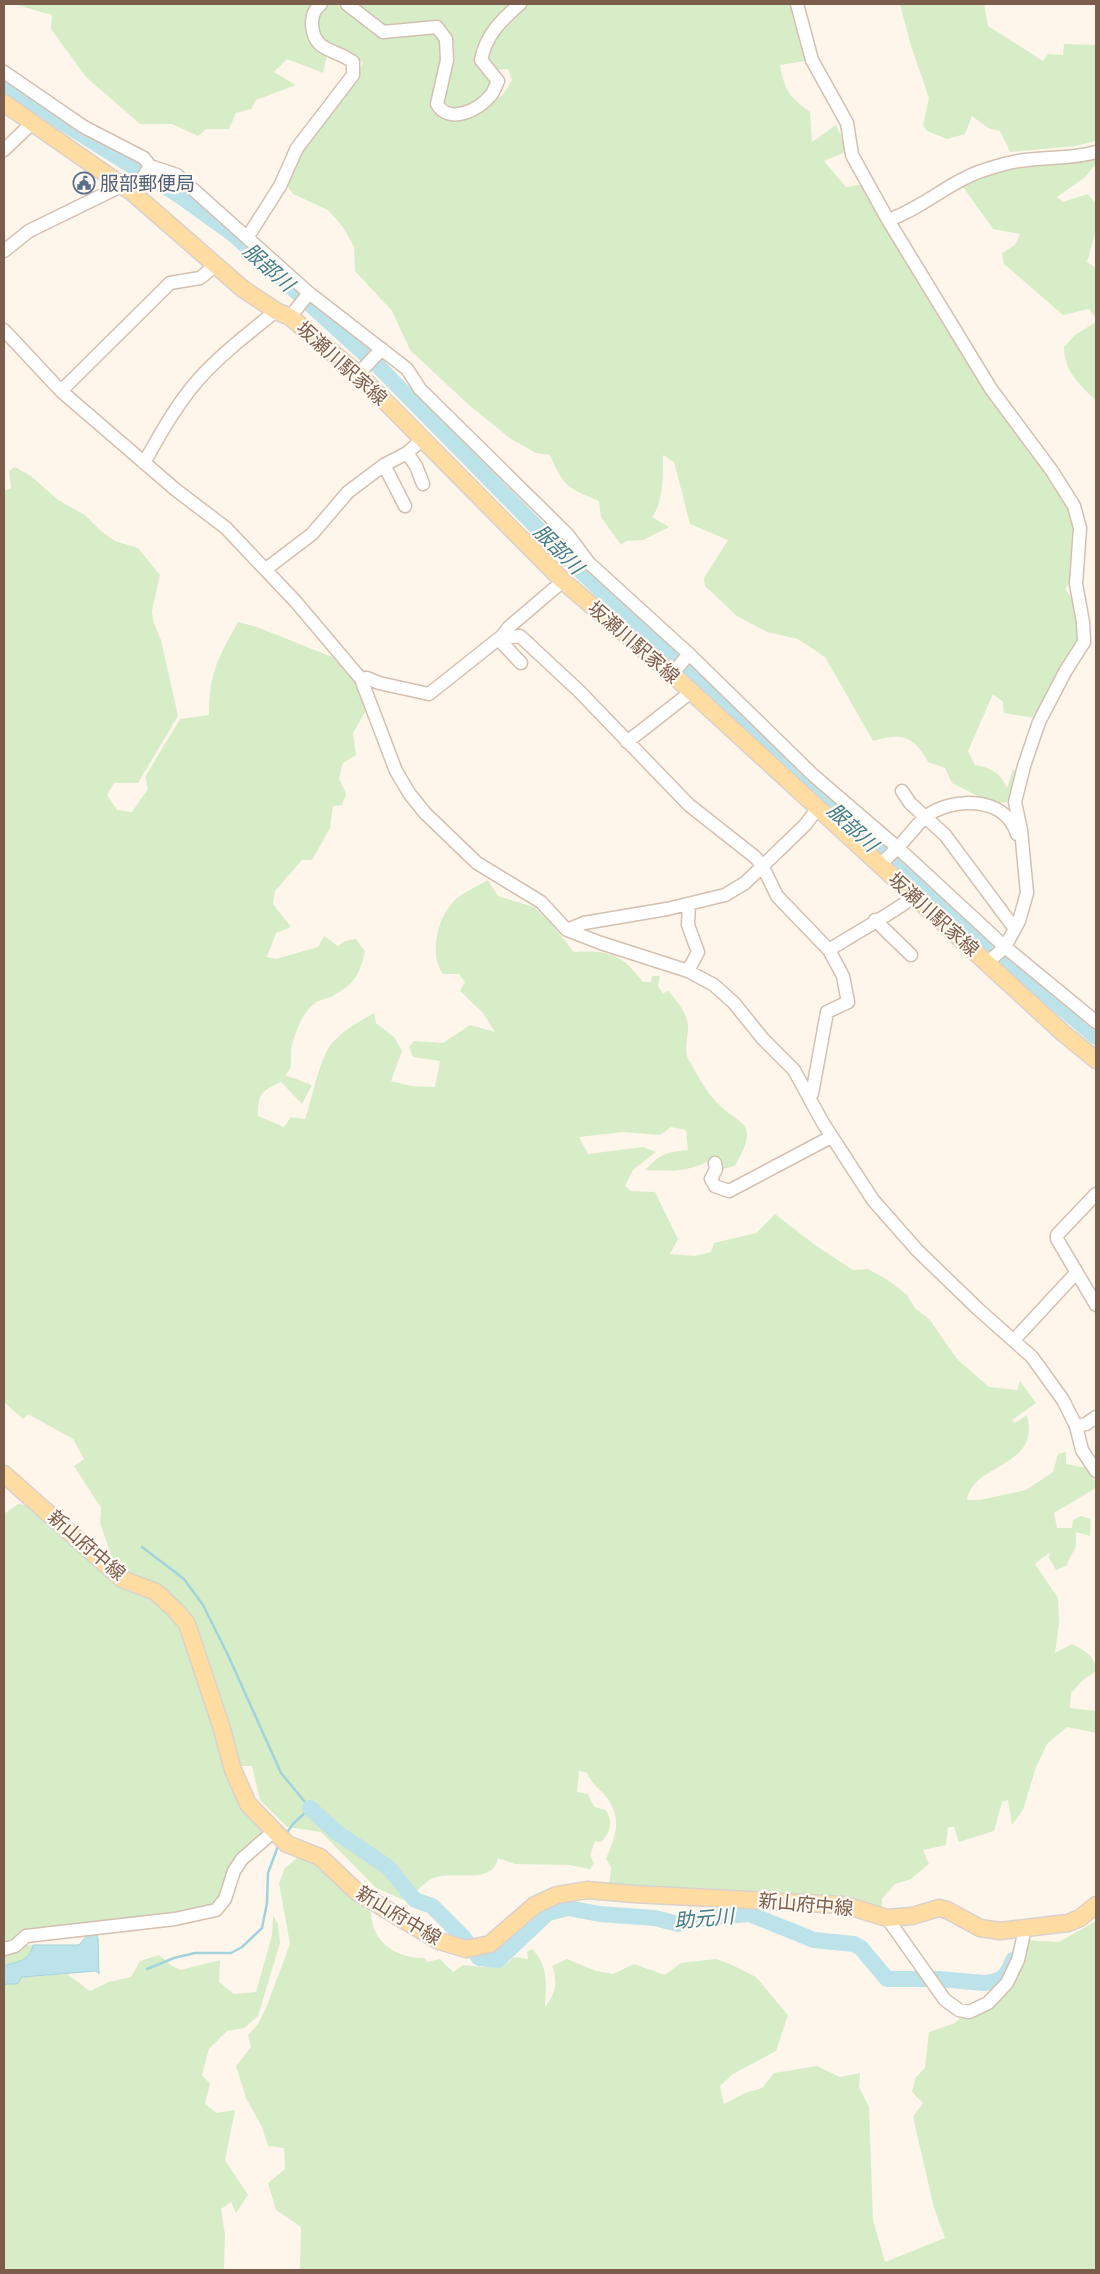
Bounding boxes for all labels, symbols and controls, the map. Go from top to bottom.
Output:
public building icon: 服部郵便局 [72,171,96,195]
place label: 服部郵便局 [100,171,195,195]
water label: 服部川 [238,238,301,298]
street label: 坂瀬川駅家線 [292,316,392,410]
water label: 服部川 [529,519,590,580]
street label: 坂瀬川駅家線 [583,596,685,688]
water label: 服部川 [823,797,885,858]
street label: 坂瀬川駅家線 [884,867,984,961]
street label: 新山府中線 [43,1505,131,1585]
street label: 新山府中線 [352,1880,446,1950]
street label: 新山府中線 [758,1888,854,1920]
water label: 助元川 [673,1903,737,1933]

